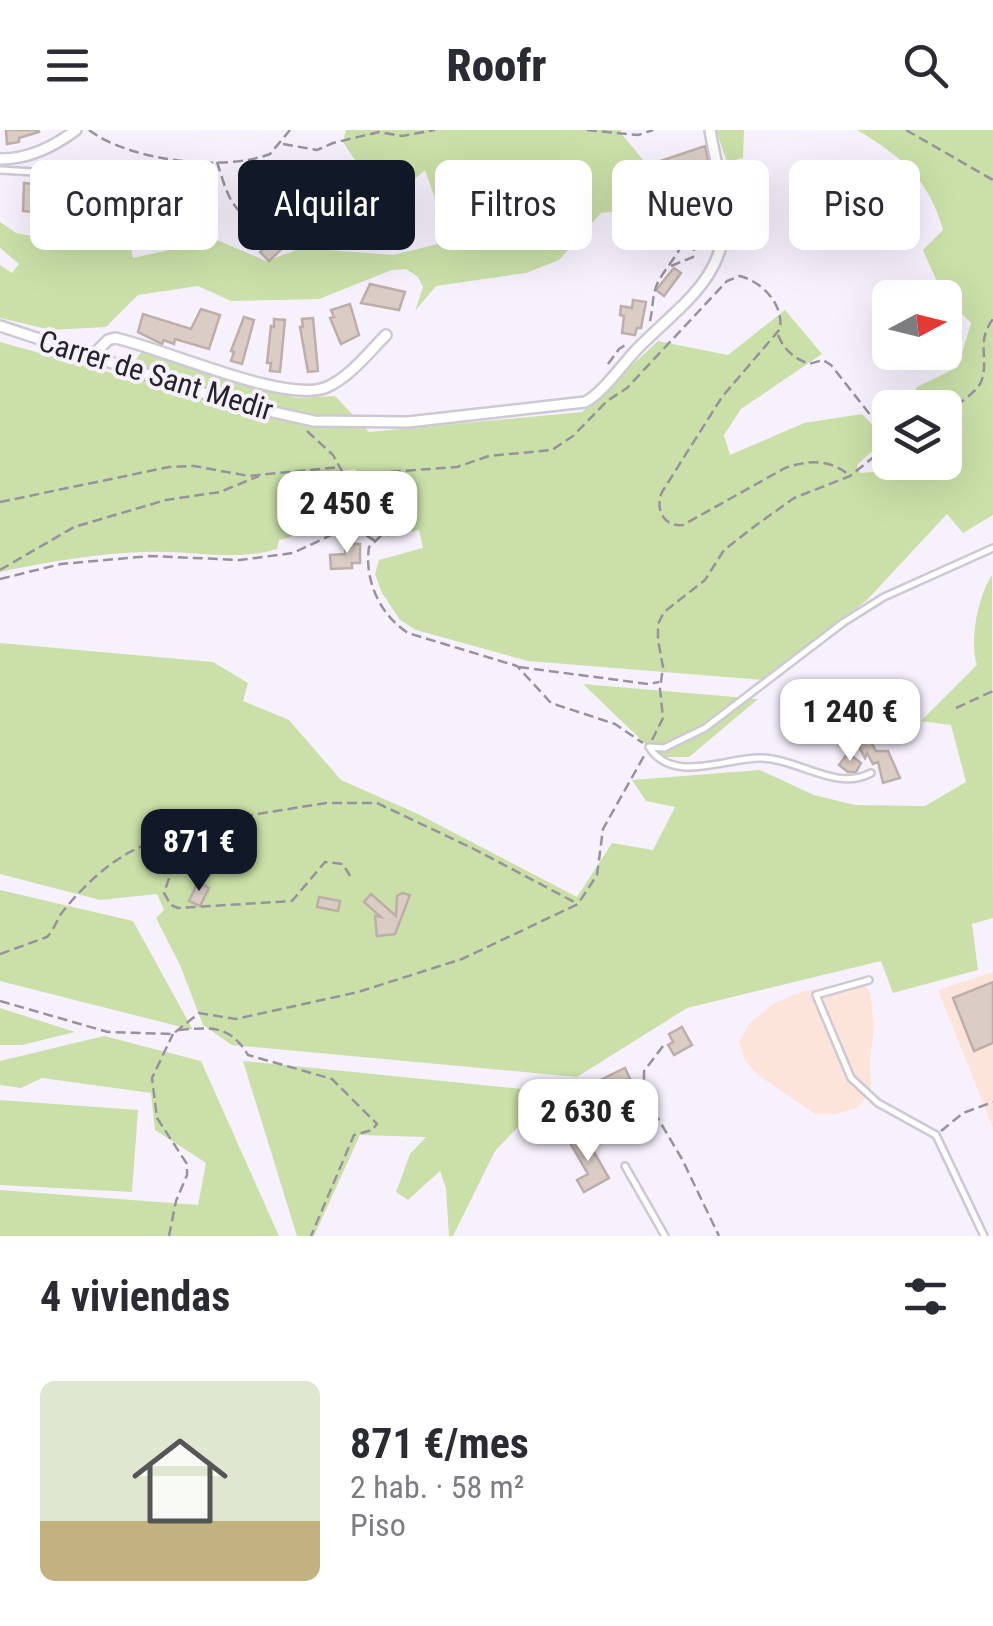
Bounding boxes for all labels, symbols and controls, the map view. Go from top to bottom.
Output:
icon: menu [40,38,95,93]
icon: search [898,38,953,93]
text: Roofr [447,39,546,92]
chip: Comprar [30,160,218,250]
chip: Alquilar [238,160,415,250]
chip: Filtros [435,160,592,250]
chip: Nuevo [612,160,769,250]
chip: Piso [789,160,920,250]
north arrow [872,280,962,370]
map controls [872,280,962,480]
street label: Carrer de Sant Medir [35,323,277,427]
button: layers [872,390,962,480]
pin: 2 450 € [255,471,439,556]
text: 2 450 € [299,484,395,522]
pin: 1 240 € [758,679,942,764]
text: 1 240 € [802,692,898,730]
pin: 871 € [129,809,269,894]
text: 871 € [163,822,235,860]
pin: 2 630 € [496,1079,680,1164]
text: 2 630 € [540,1092,636,1130]
icon: filters [898,1269,953,1324]
text: 4 viviendas [40,1272,230,1321]
text: 871 €/mes [350,1419,529,1468]
icon: home [120,1421,240,1541]
text: 2 hab. · 58 m² [350,1468,524,1506]
text: Piso [350,1506,406,1544]

